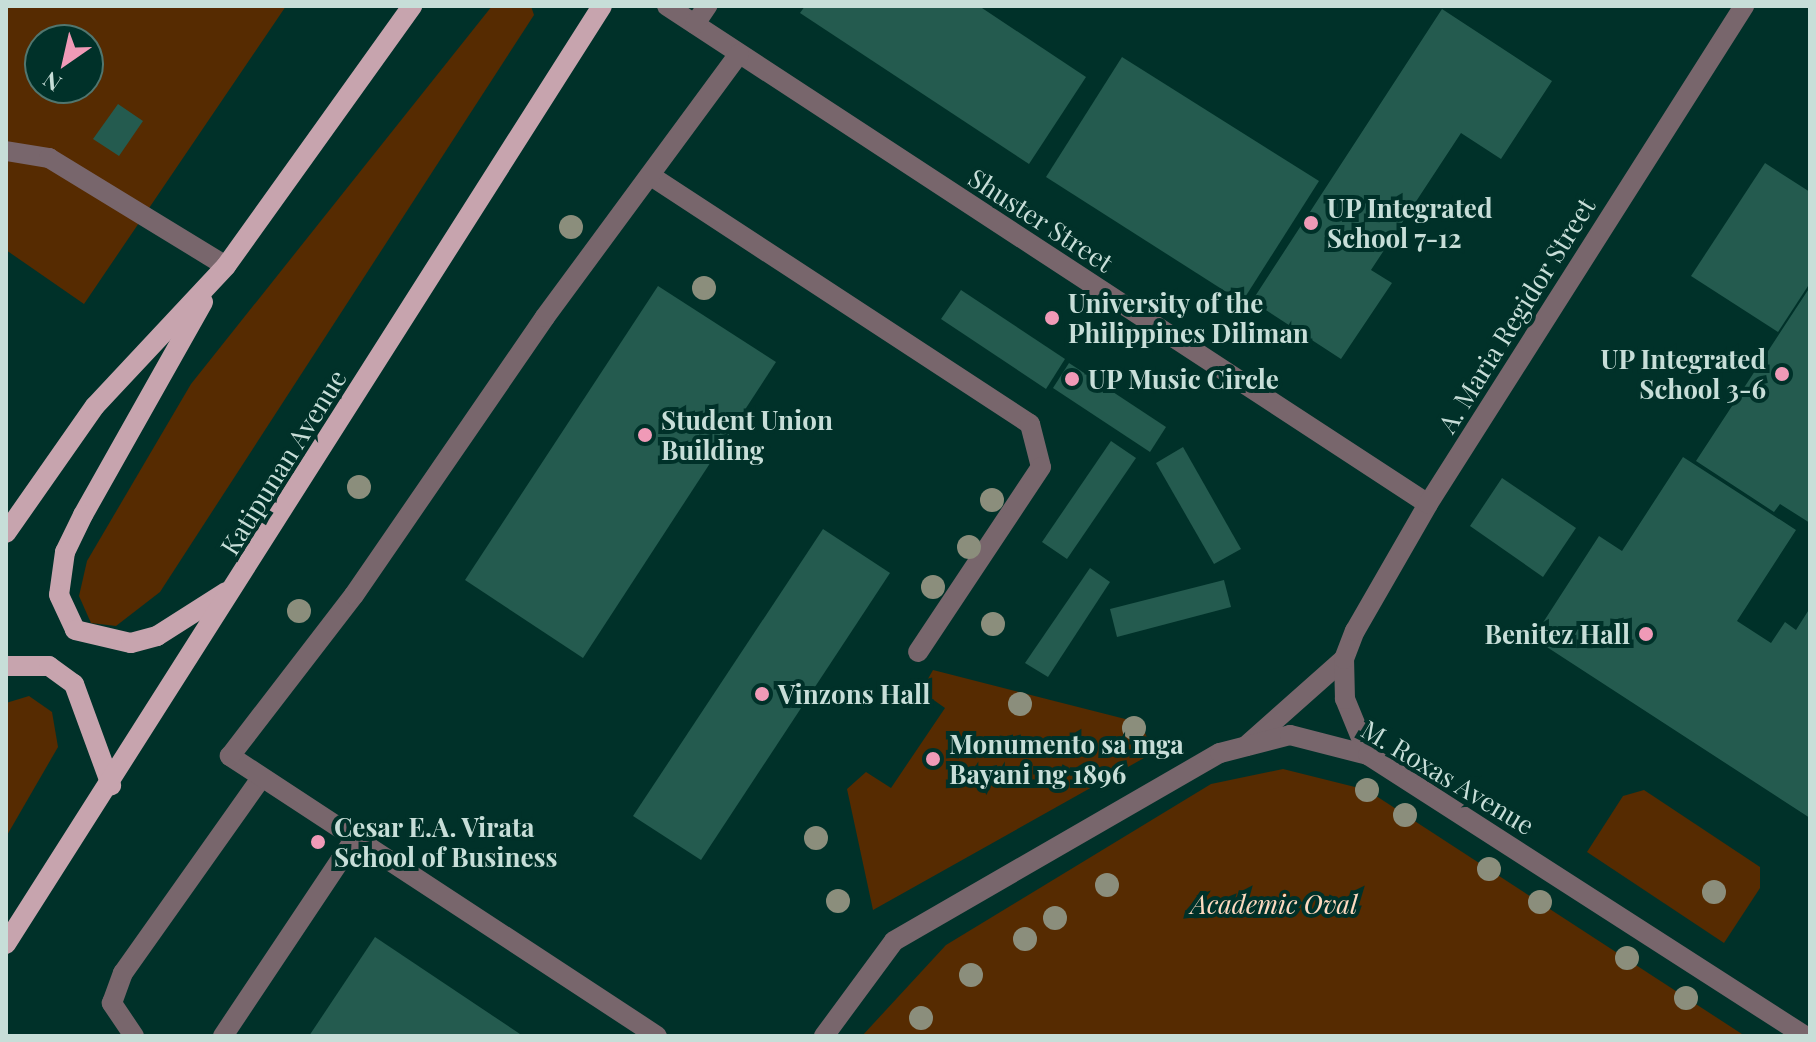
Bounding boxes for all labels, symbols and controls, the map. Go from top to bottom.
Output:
north arrow [24,24,104,104]
text: N [37,65,67,99]
street label: Shuster Street [963,162,1119,278]
street label: A. Maria Regidor Street [1431,191,1601,439]
place label: UP Integrated School 7-12 [1327,192,1493,254]
marker: UP Integrated School 7-12 [1302,214,1320,232]
place label: University of the Philippines Diliman [1068,287,1309,348]
marker: University of the Philippines Diliman [1043,309,1061,327]
place label: UP Integrated School 3-6 [1600,343,1766,404]
street label: Katipunan Avenue [213,363,353,561]
place label: UP Music Circle [1088,363,1279,395]
marker: UP Integrated School 3-6 [1773,365,1791,383]
marker: UP Music Circle [1063,370,1081,388]
place label: Student Union Building [661,404,833,466]
marker: Student Union Building [636,426,654,444]
place label: Benitez Hall [1484,618,1630,650]
marker: Benitez Hall [1637,625,1655,643]
place label: Vinzons Hall [778,678,930,710]
marker: Vinzons Hall [753,685,771,703]
street label: M. Roxas Avenue [1356,713,1540,841]
place label: Monumento sa mga Bayani ng 1896 [949,728,1184,790]
marker: Monumento sa mga Bayani ng 1896 [924,750,942,768]
place label: Cesar E.A. Virata School of Business [334,811,558,872]
marker: Cesar E.A. Virata School of Business [309,833,327,851]
park label: Academic Oval [1191,888,1357,920]

